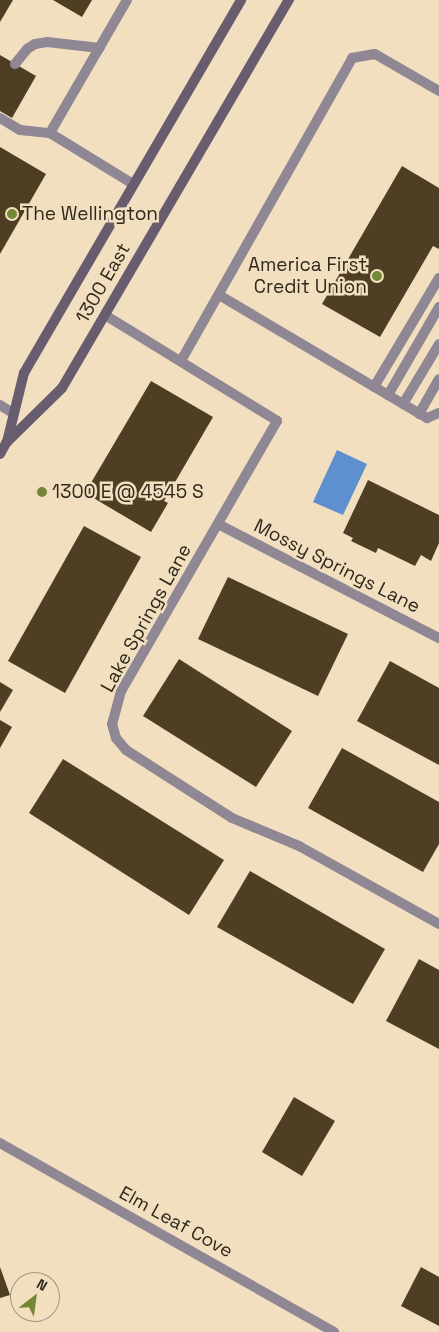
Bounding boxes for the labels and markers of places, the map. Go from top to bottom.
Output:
place label: The Wellington [22,203,158,225]
marker: The Wellington [6,208,18,220]
place label: America First Credit Union [248,254,367,298]
marker: America First Credit Union [371,270,383,282]
place label: 1300 E @ 4545 S [52,481,204,503]
marker: 1300 E @ 4545 S [36,486,48,498]

